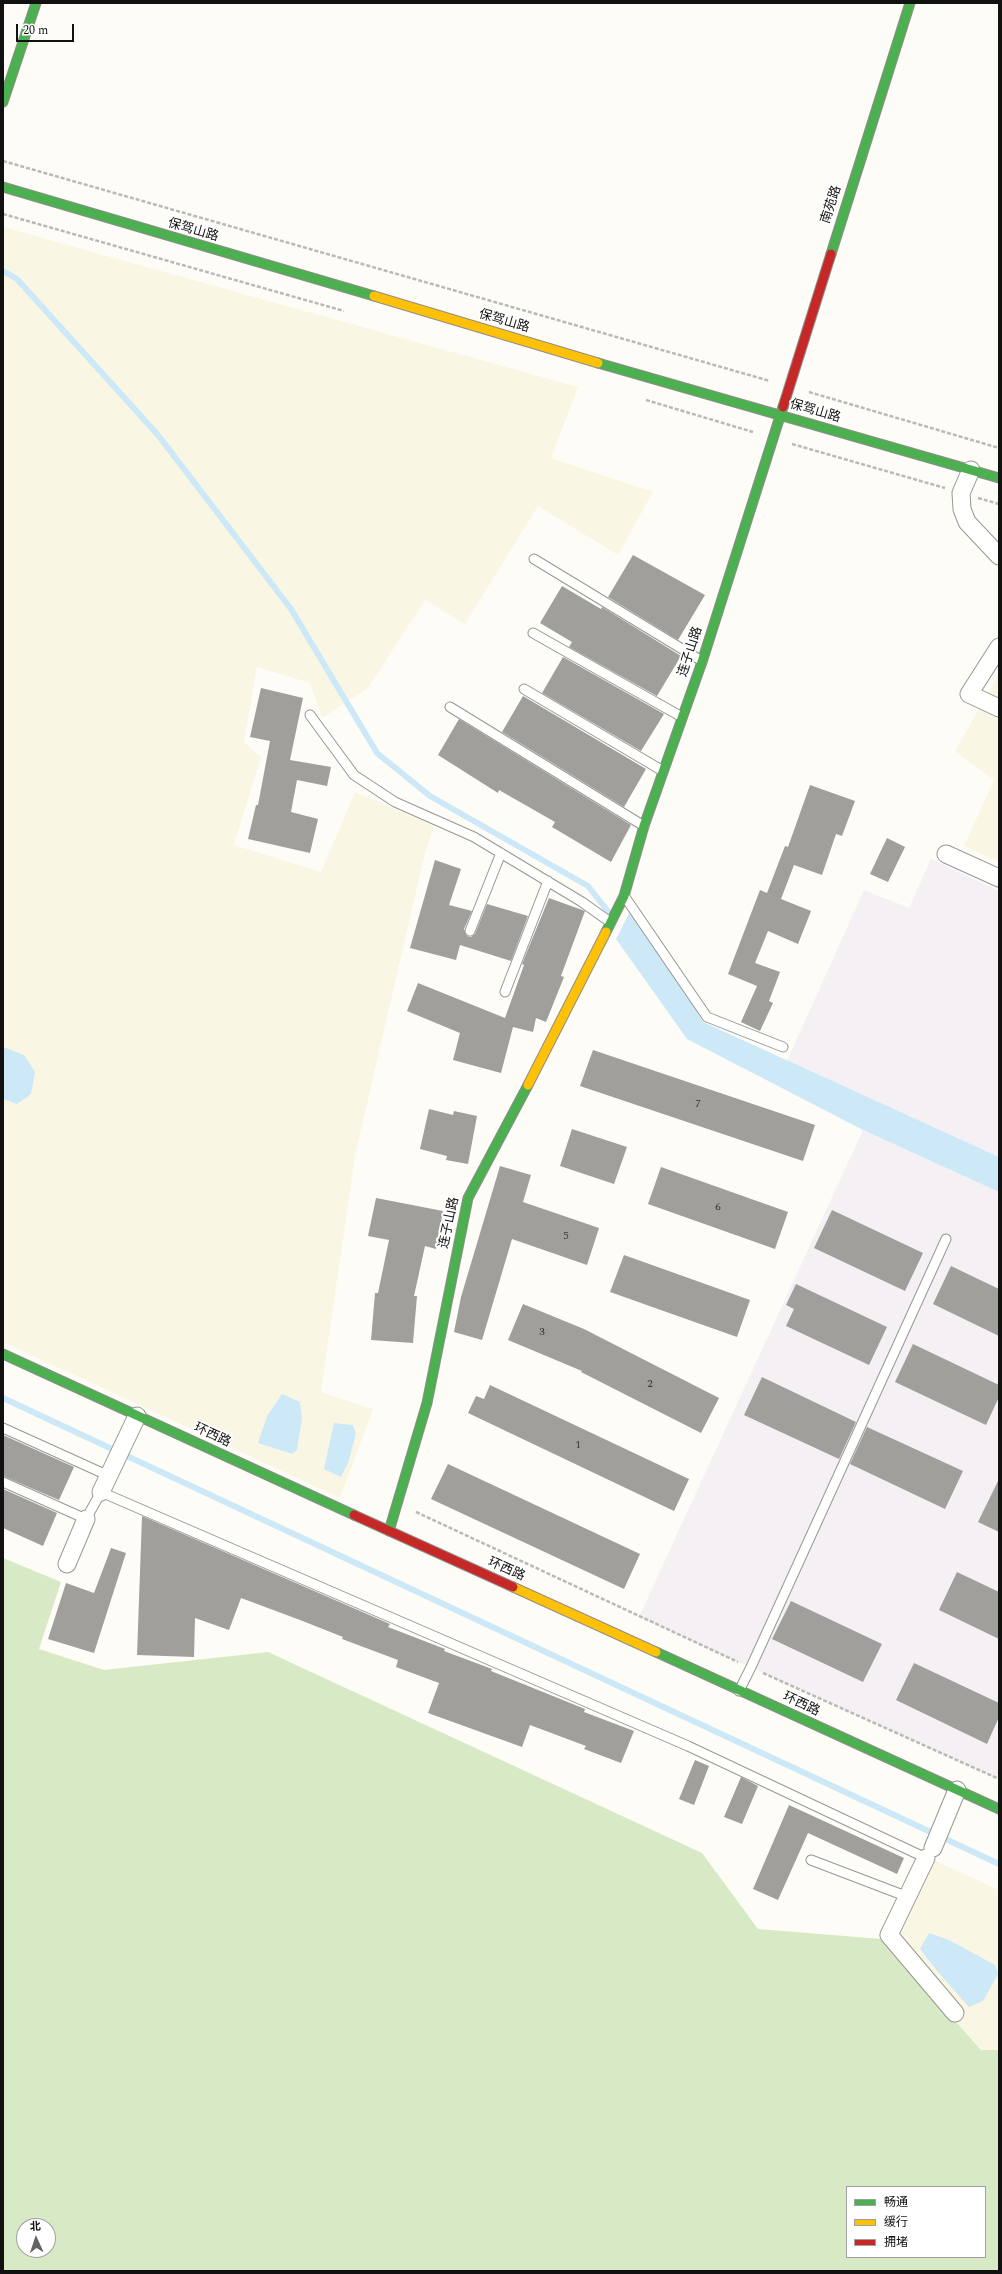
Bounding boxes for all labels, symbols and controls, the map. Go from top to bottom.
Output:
scale bar [18,16,76,42]
text: 20 m [23,21,48,40]
street label: 南苑路 [819,184,845,226]
street label: 保驾山路 [166,216,220,246]
street label: 保驾山路 [477,307,531,337]
street label: 保驾山路 [788,397,842,427]
street label: 连子山路 [676,625,706,679]
house number: 7 [695,1098,701,1112]
street label: 连子山路 [437,1196,463,1250]
house number: 6 [715,1201,721,1215]
house number: 5 [563,1230,569,1244]
house number: 3 [539,1326,545,1340]
house number: 2 [647,1378,653,1392]
street label: 环西路 [191,1421,233,1451]
house number: 1 [575,1439,581,1453]
street label: 环西路 [485,1555,527,1585]
street label: 环西路 [780,1690,822,1720]
legend [846,2186,986,2258]
text: 畅通 [884,2193,908,2212]
text: 缓行 [884,2213,908,2232]
north arrow [16,2218,56,2258]
text: 北 [29,2218,41,2235]
text: 拥堵 [884,2233,908,2252]

